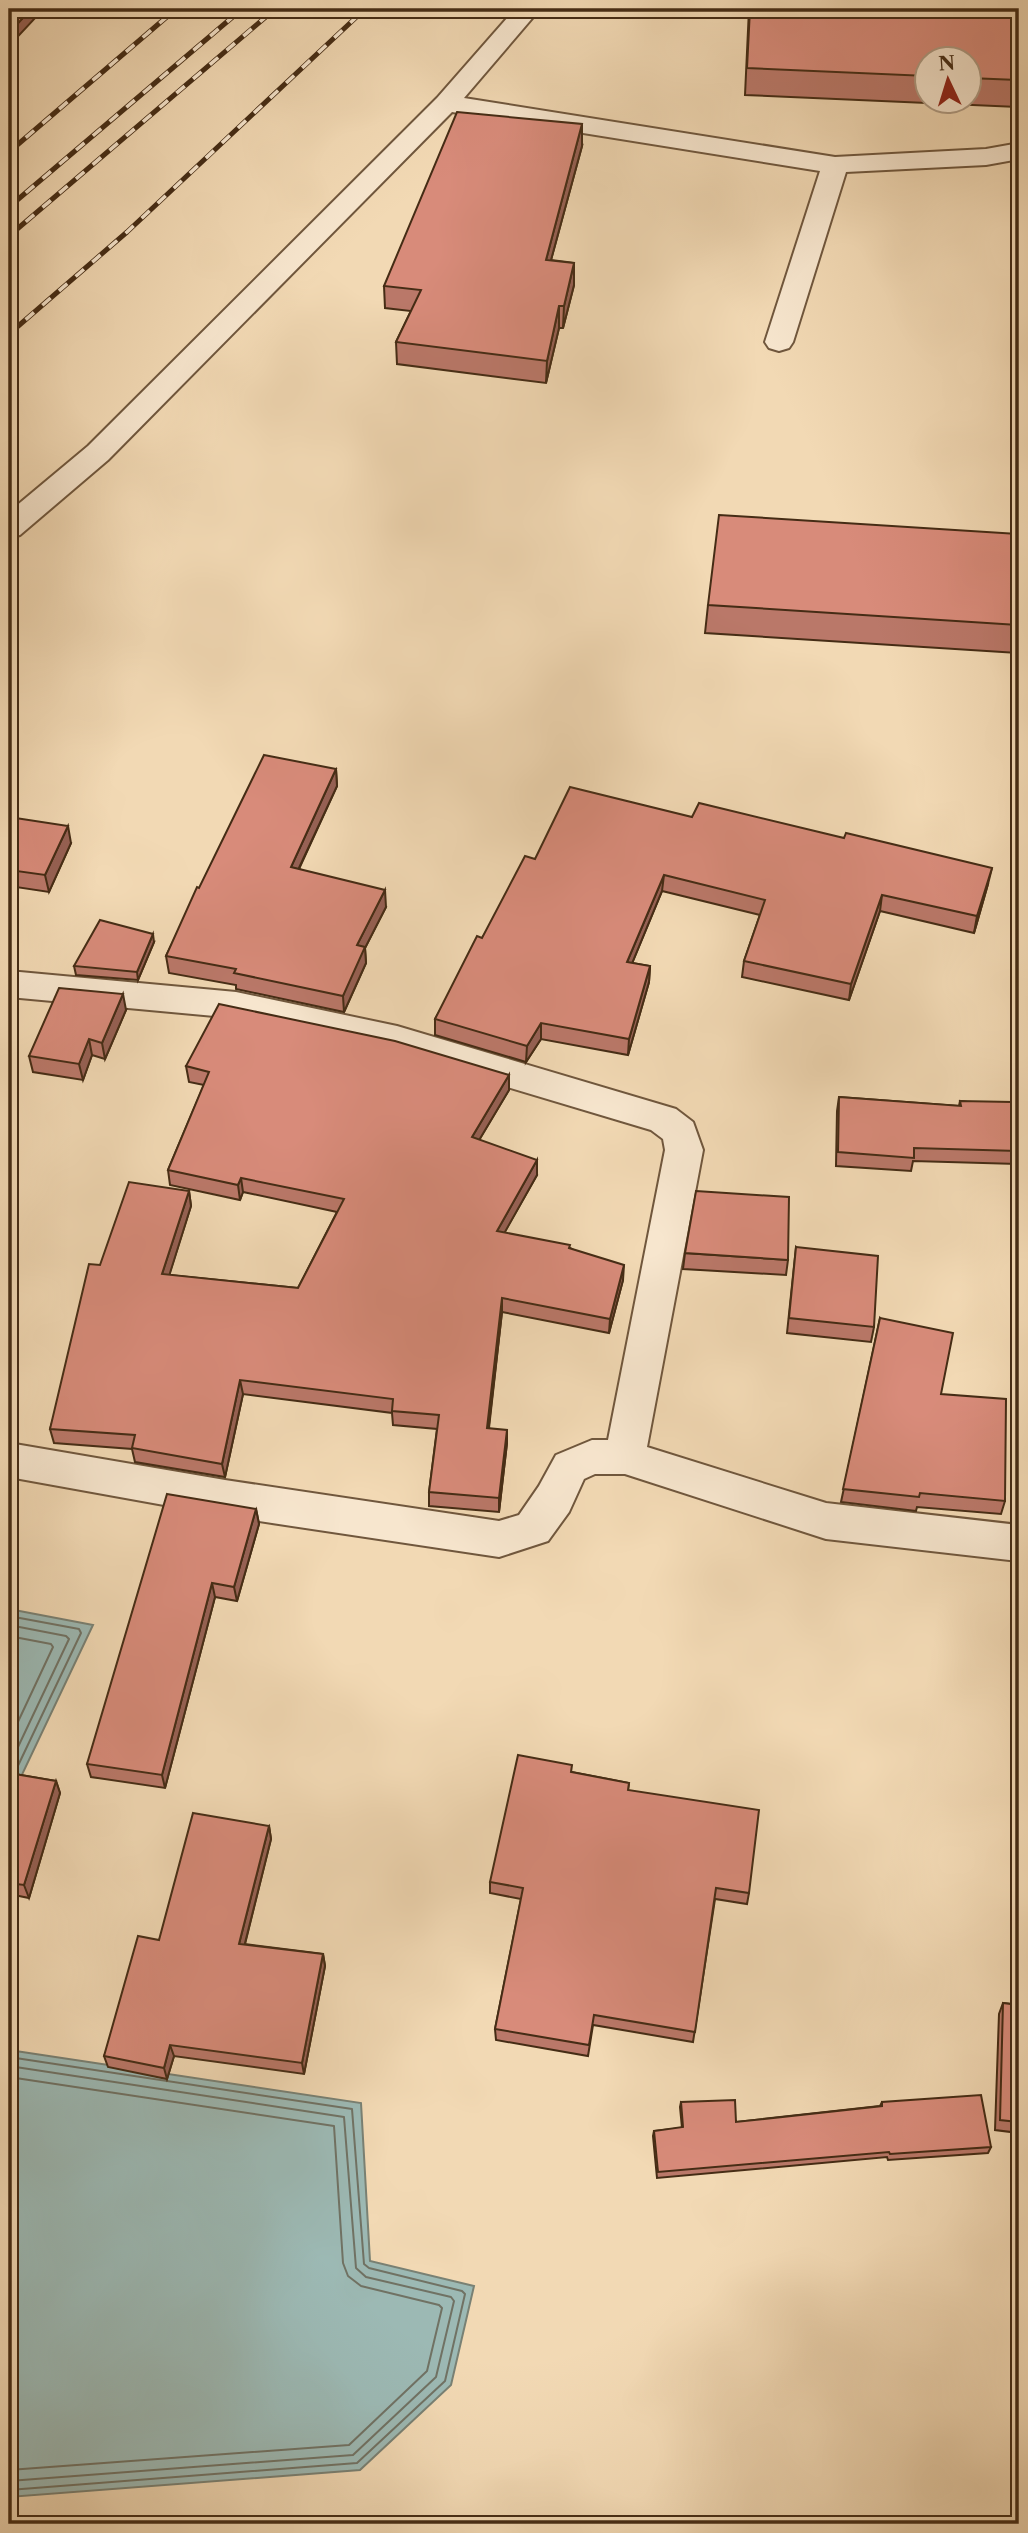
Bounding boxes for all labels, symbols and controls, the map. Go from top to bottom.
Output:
north arrow [912,46,982,116]
text: N [938,51,956,76]

